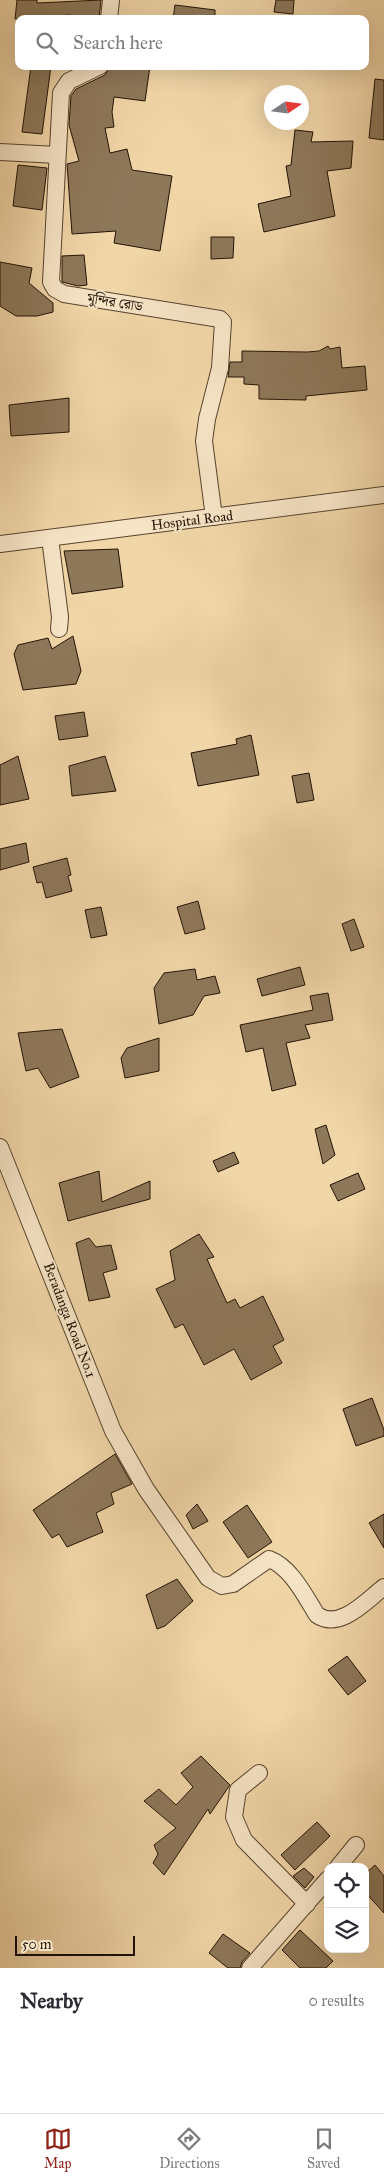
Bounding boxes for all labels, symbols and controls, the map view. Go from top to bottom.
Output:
search box [15,15,369,70]
icon: search [33,29,61,57]
text: Search here [73,31,163,54]
north arrow [264,85,309,130]
street label: মুন্দির রোড [85,290,145,315]
street label: Hospital Road [150,507,234,534]
street label: Beradanga Road No.1 [40,1260,100,1381]
map controls [324,1863,369,1953]
button: locate [324,1863,369,1908]
button: layers [324,1908,369,1953]
scale bar [15,1933,135,1956]
text: 50 m [22,1936,51,1953]
text: Nearby [20,1988,83,2014]
text: 0 results [309,1991,364,2010]
tab: Map [44,2125,72,2172]
tab: Directions [159,2125,220,2172]
tab: Saved [307,2125,340,2172]

